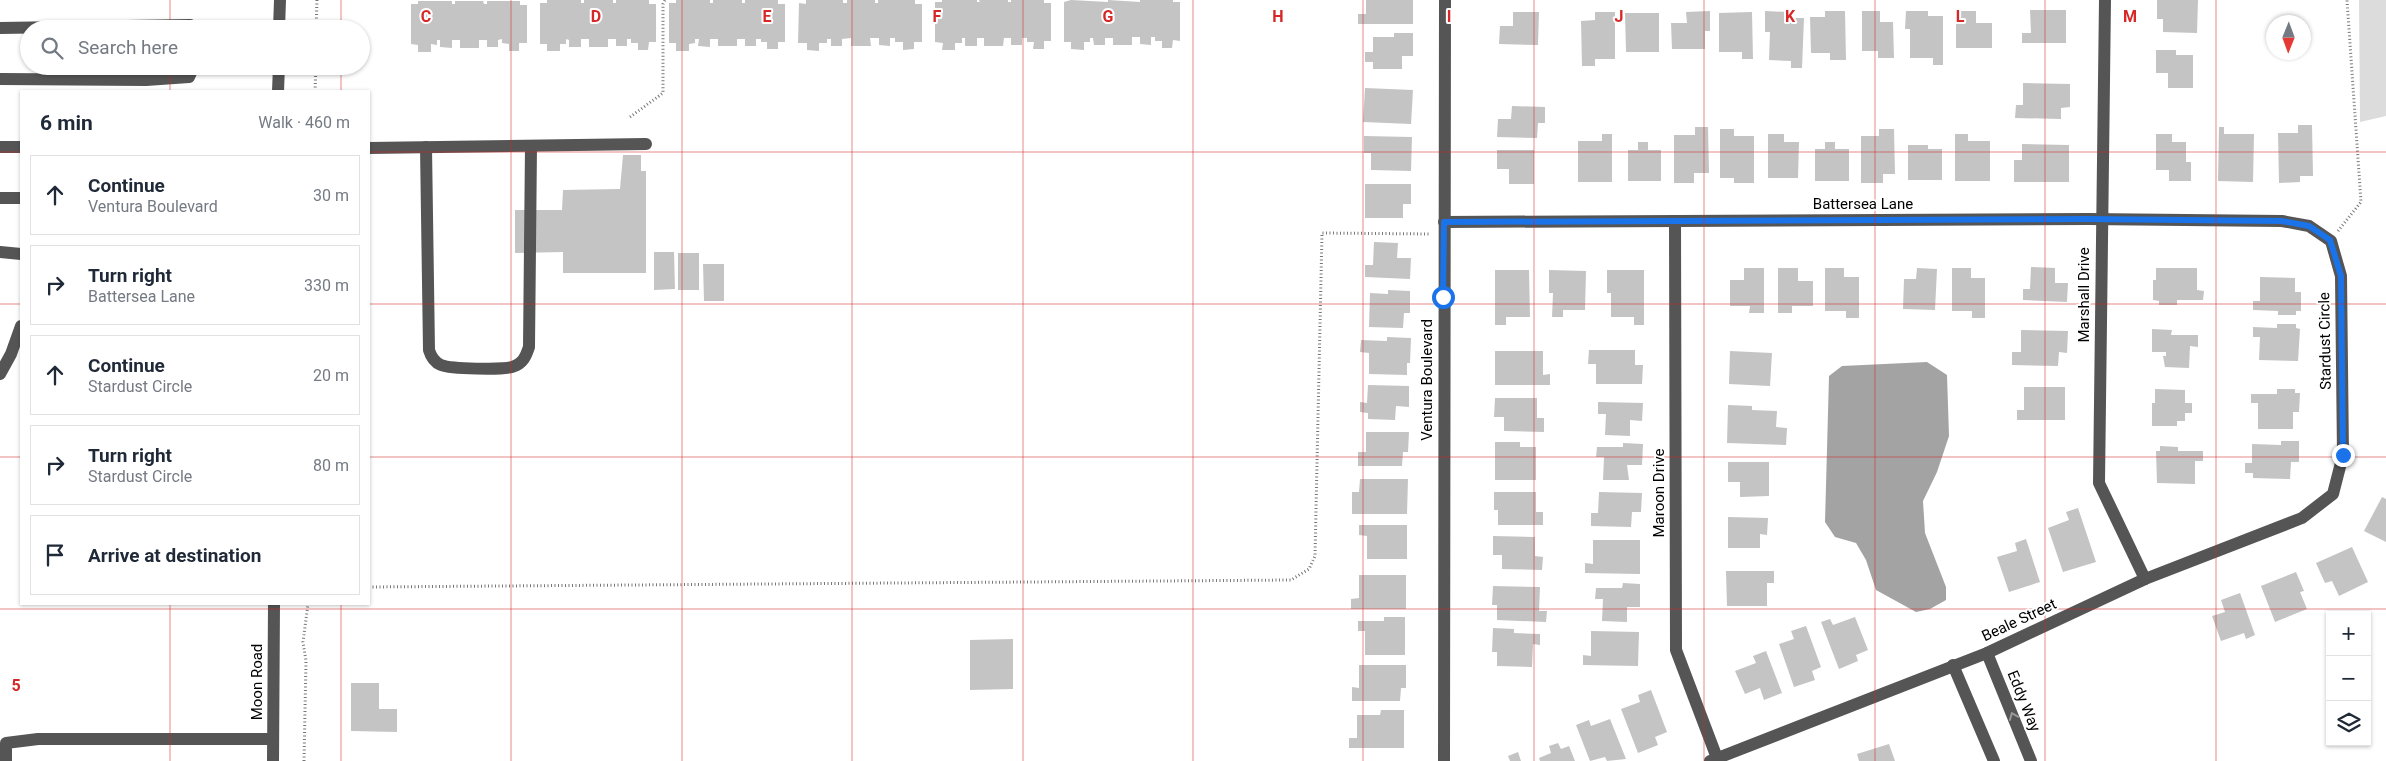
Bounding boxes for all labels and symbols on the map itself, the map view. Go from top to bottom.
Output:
text: C [421,7,431,26]
text: D [591,7,601,26]
text: E [763,7,772,26]
text: F [933,7,942,26]
text: G [1103,7,1114,26]
text: H [1272,7,1284,26]
text: I [1447,7,1451,26]
text: J [1615,7,1623,26]
text: K [1785,7,1796,26]
text: L [1956,7,1965,26]
text: M [2123,7,2137,26]
north arrow [2266,15,2311,60]
street label: Battersea Lane [1813,195,1913,213]
street label: Marshall Drive [2075,247,2093,343]
route start [1432,286,1455,309]
street label: Stardust Circle [2315,292,2335,390]
street label: Ventura Boulevard [1418,319,1436,441]
route end [2332,444,2355,467]
street label: Maroon Drive [1650,448,1668,538]
street label: Beale Street [1979,595,2059,645]
street label: Moon Road [248,644,266,720]
street label: Eddy Way [2004,668,2044,734]
text: 5 [11,676,21,695]
one-way arrow [2008,712,2019,721]

